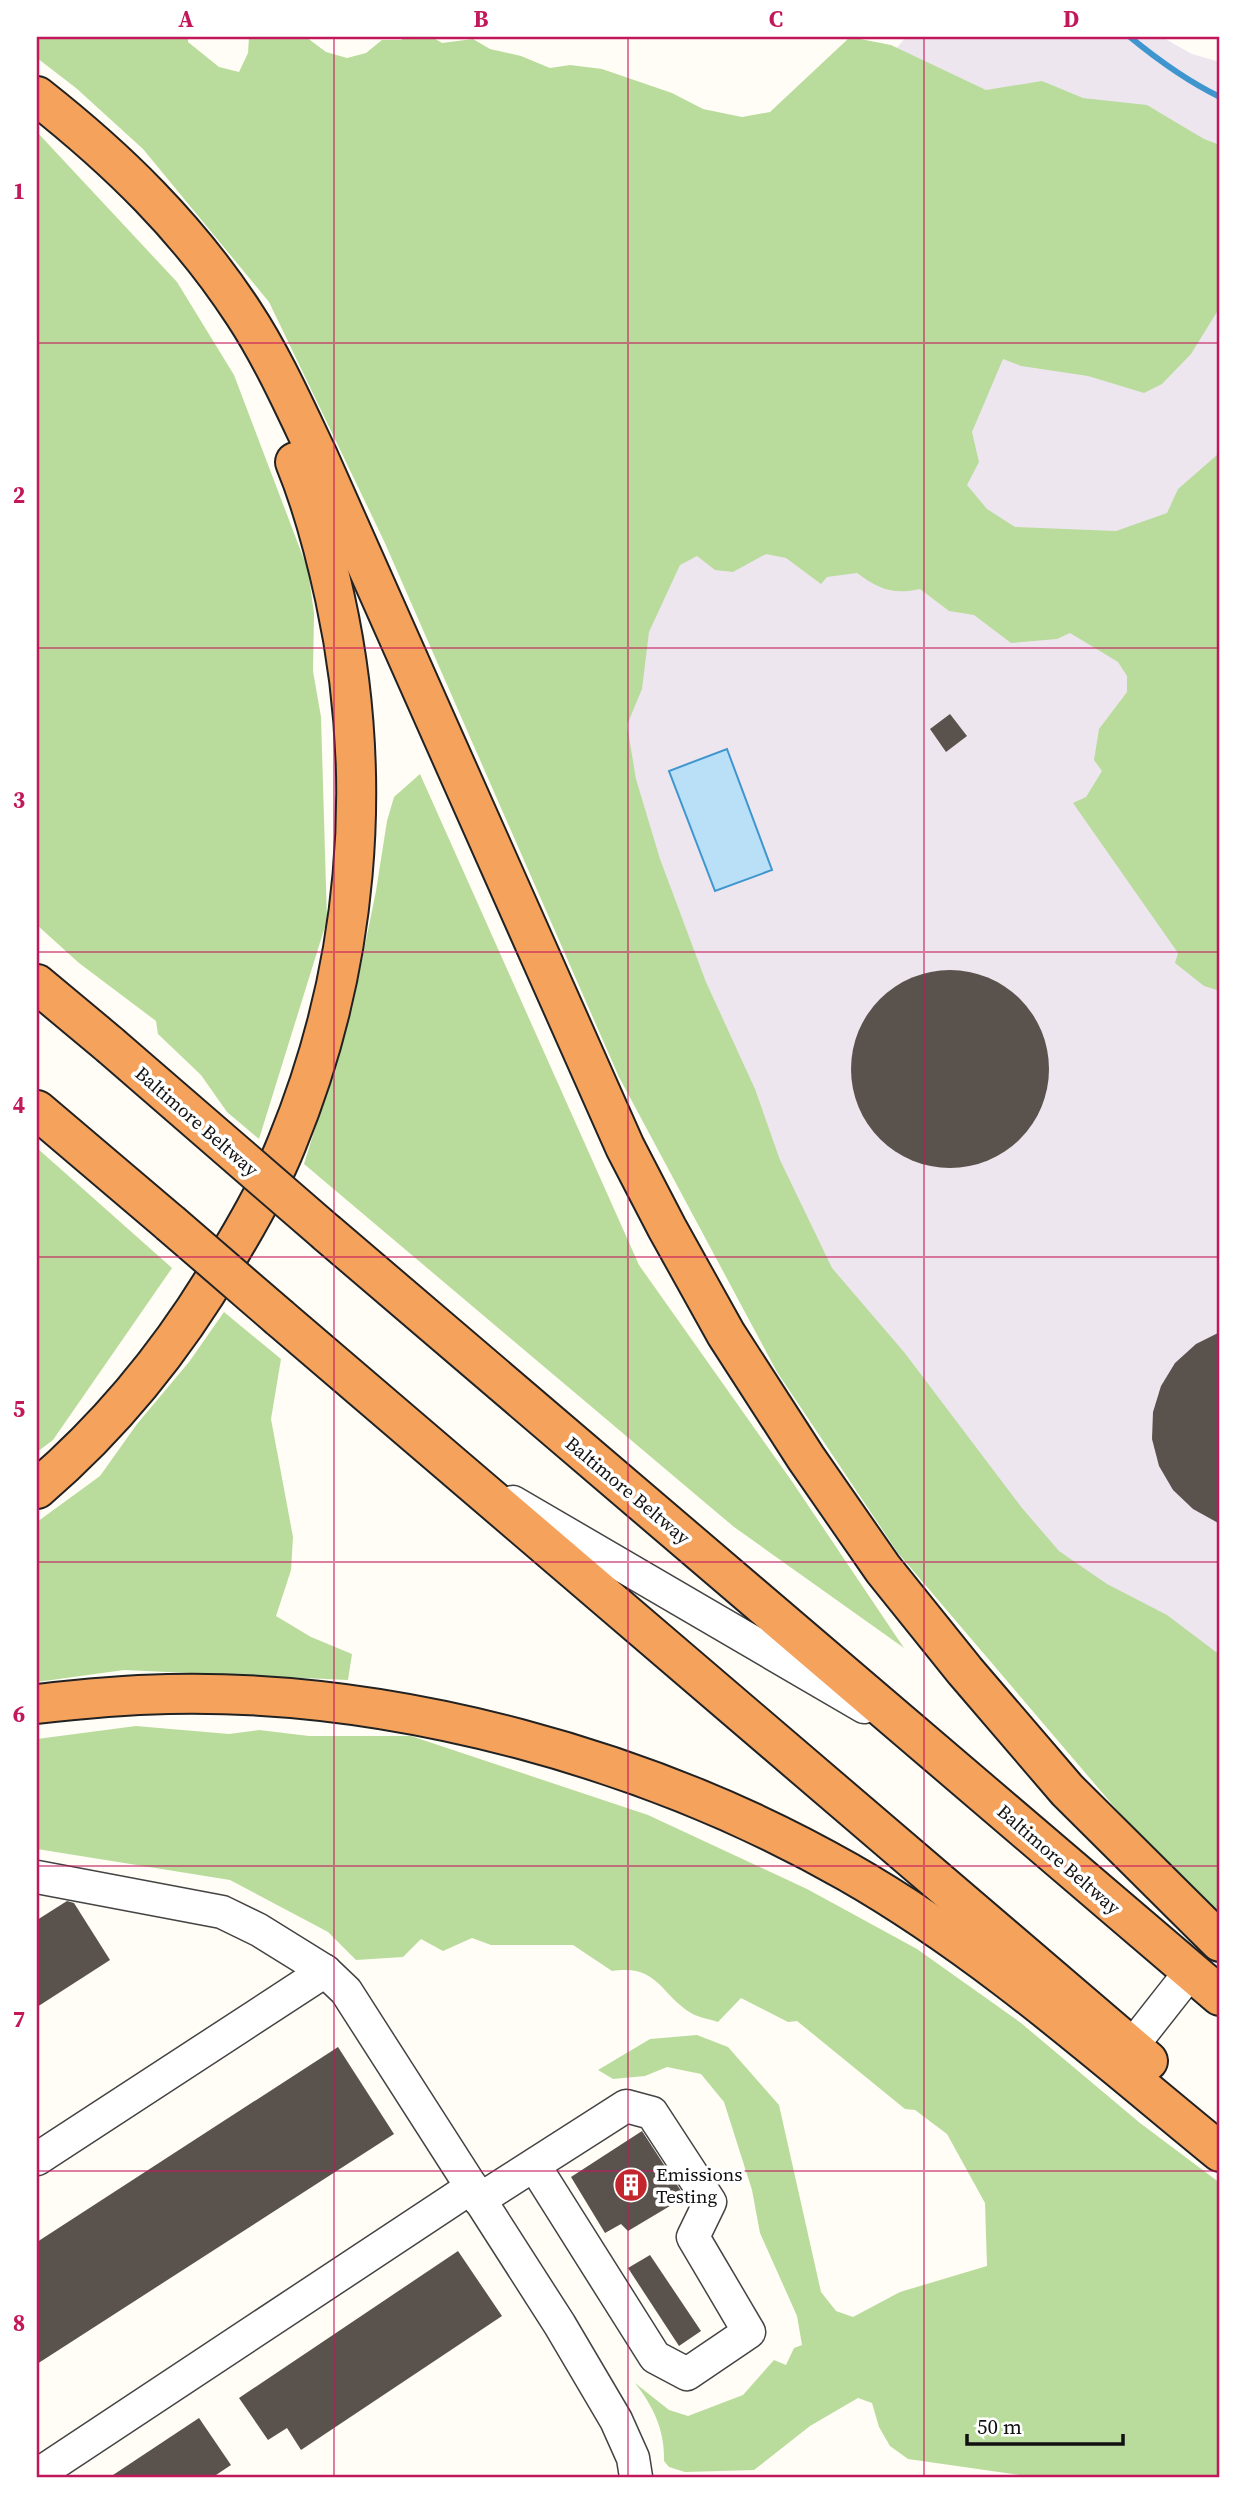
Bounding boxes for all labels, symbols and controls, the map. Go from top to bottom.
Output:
text: A [178,3,194,35]
text: B [474,3,489,35]
text: C [769,3,783,35]
text: D [1063,3,1079,35]
text: 1 [13,175,25,207]
text: 2 [13,479,25,511]
text: 3 [13,784,25,816]
street label: Baltimore Beltway [130,1060,264,1182]
text: 4 [13,1089,25,1121]
text: 5 [13,1393,25,1425]
street label: Baltimore Beltway [560,1430,696,1550]
text: 6 [13,1698,25,1730]
street label: Baltimore Beltway [992,1798,1126,1920]
text: 7 [13,2003,25,2035]
place label: Emissions Testing [656,2161,743,2209]
building icon: Emissions Testing [612,2166,650,2204]
text: 8 [13,2307,25,2339]
scale bar [967,2402,1122,2446]
text: 50 m [977,2412,1022,2441]

